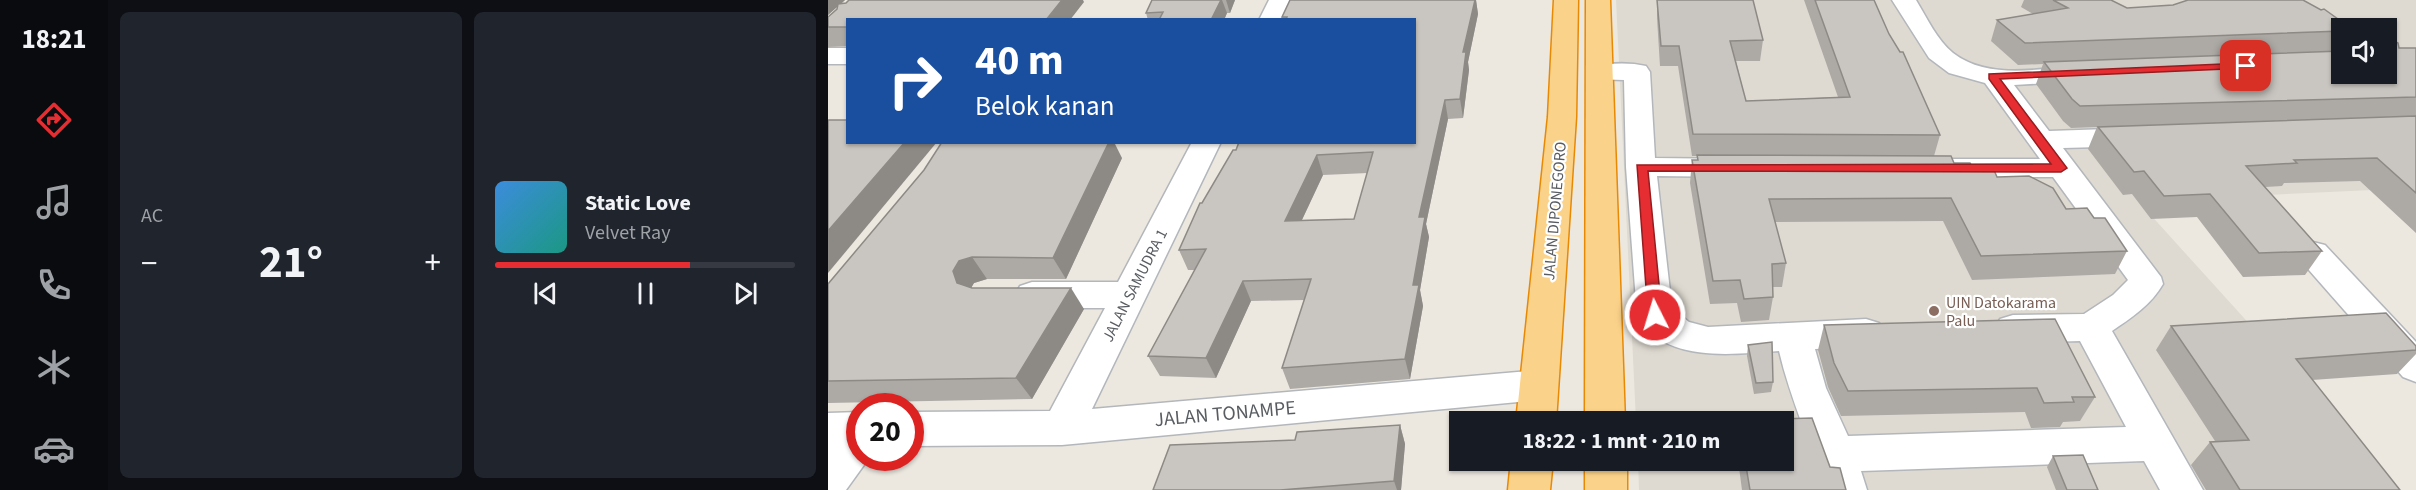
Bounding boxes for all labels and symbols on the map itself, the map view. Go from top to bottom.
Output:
pin [2220,40,2271,91]
street label: JALAN DIPONEGORO [1538,141,1572,281]
street label: JALAN SAMUDRA 1 [1097,225,1173,346]
position arrow [1623,283,1687,347]
place label: UIN Datokarama Palu [1946,292,2056,332]
marker: UIN Datokarama Palu [1927,304,1941,318]
speed limit sign: 20 [846,393,924,471]
street label: JALAN TONAMPE [1153,394,1297,434]

